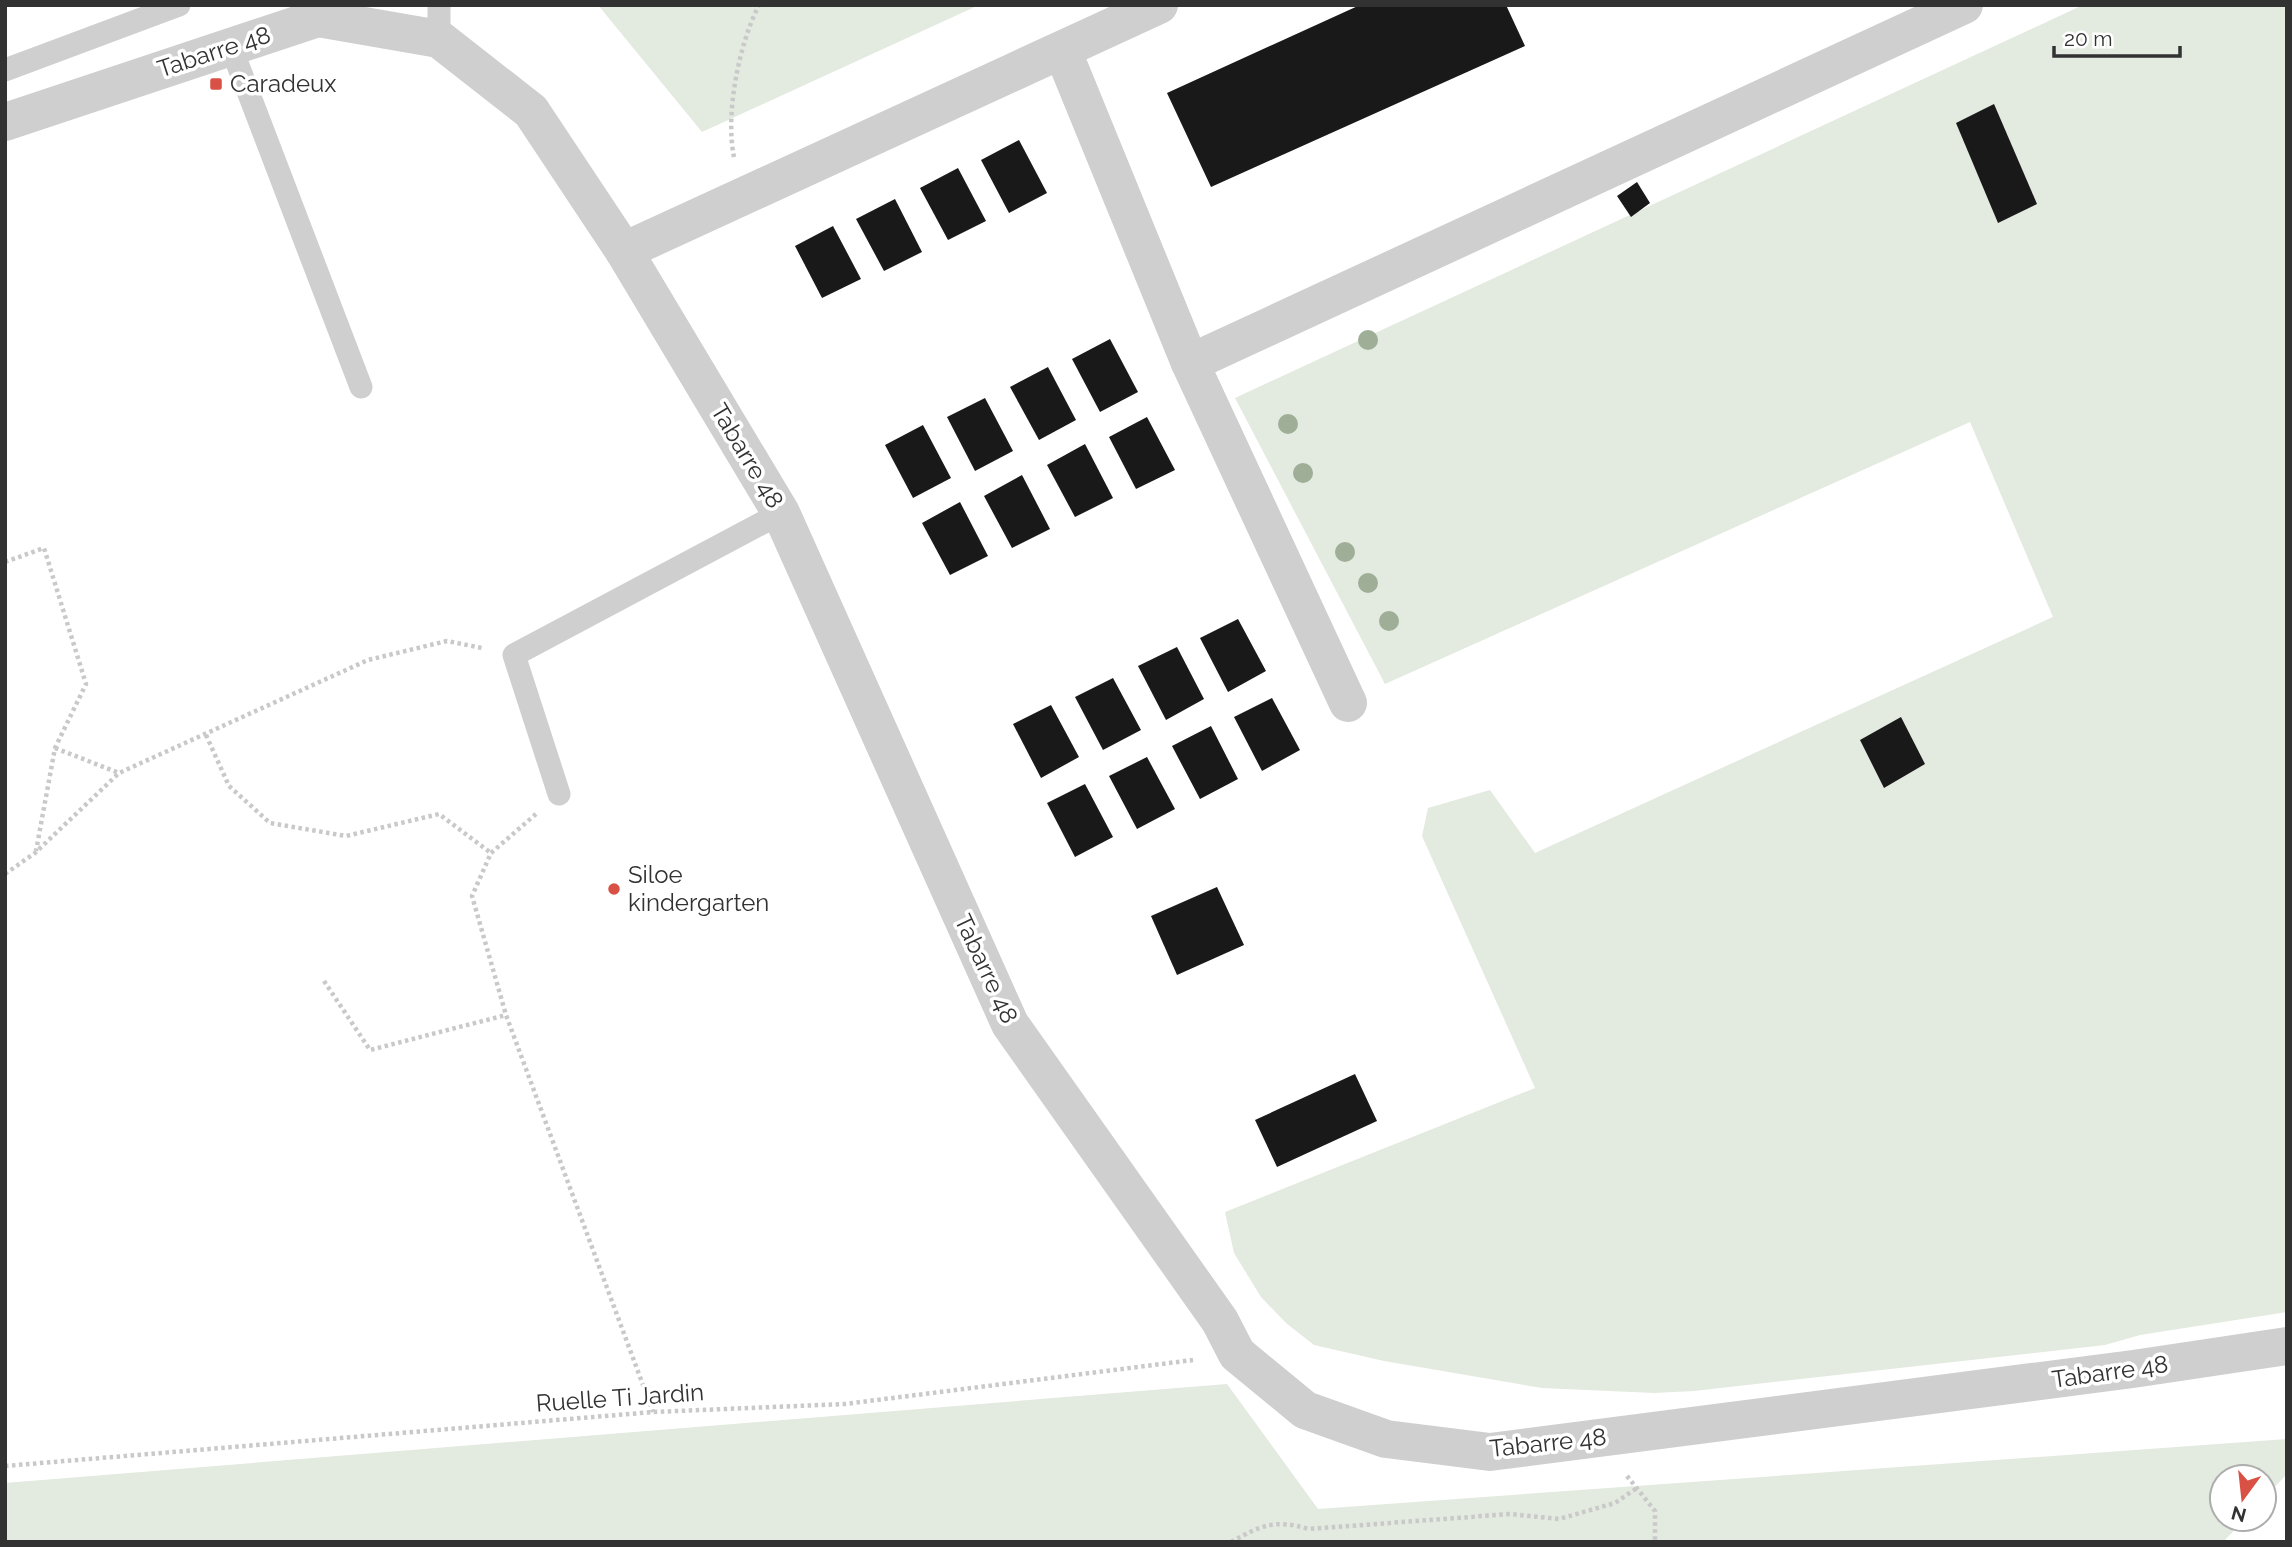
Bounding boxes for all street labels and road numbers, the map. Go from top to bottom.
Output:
street label: Tabarre 48 [154,20,274,83]
street label: Tabarre 48 [705,398,790,513]
street label: Tabarre 48 [949,910,1024,1028]
street label: Tabarre 48 [2050,1349,2170,1394]
street label: Ruelle Ti Jardin [535,1377,705,1418]
street label: Tabarre 48 [1488,1422,1608,1463]

